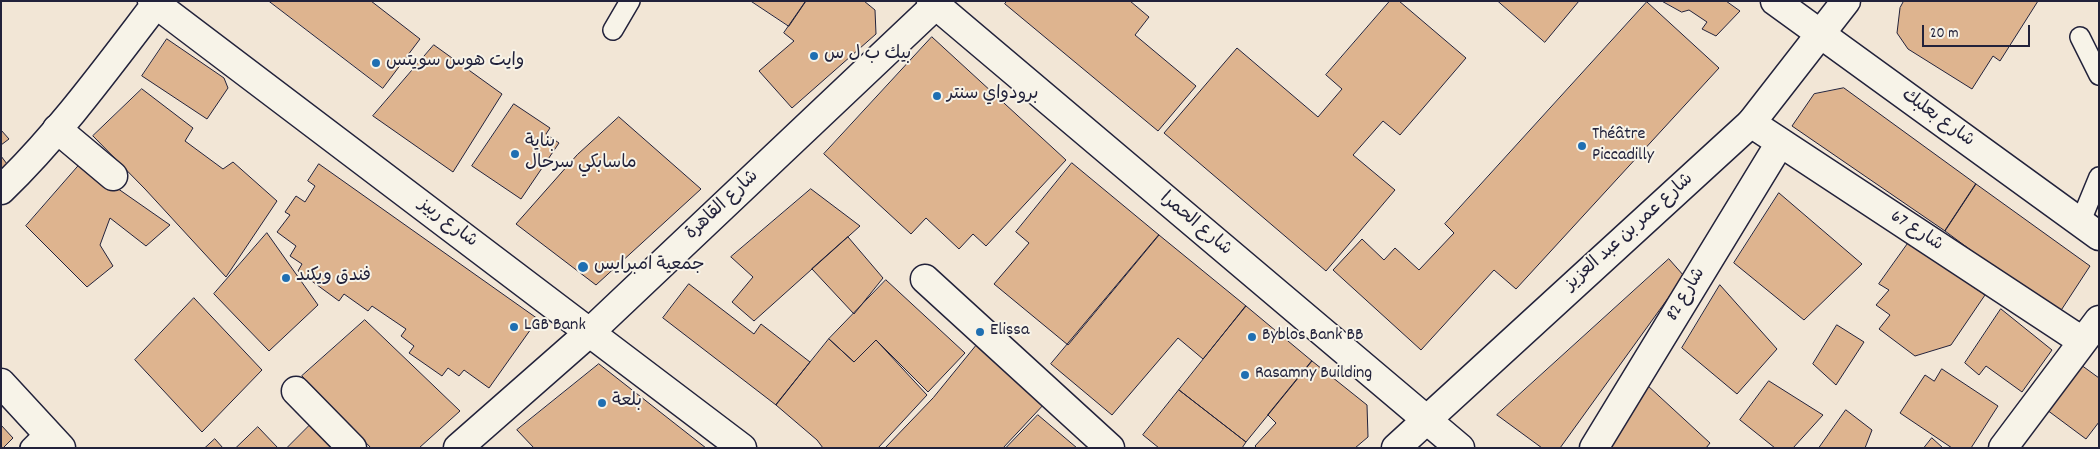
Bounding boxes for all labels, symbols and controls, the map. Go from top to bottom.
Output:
scale bar [1925,15,2032,47]
text: 20 m [1930,23,1958,45]
place label: بيك ب ل س [824,45,911,67]
marker: بيك ب ل س [808,50,820,62]
place label: وايت هوس سويتس [386,52,524,74]
marker: وايت هوس سويتس [370,57,382,69]
place label: برودواي سنتر [947,85,1038,107]
street label: شارع بعلبك [1896,85,1978,153]
marker: برودواي سنتر [931,90,943,102]
place label: Théâtre Piccadilly [1592,125,1654,168]
place label: بناية ماسابكي سرحال [525,133,637,176]
marker: Théâtre Piccadilly [1576,140,1588,152]
marker: بناية ماسابكي سرحال [509,148,521,160]
street label: شارع القاهرة [682,167,764,245]
street label: شارع عمر بن عبد العزيز [1561,170,1699,296]
street label: شارع الحمرا [1155,189,1235,261]
street label: شارع ربيز [413,195,481,253]
street label: شارع 67 [1885,207,1947,257]
place label: جمعية امبرايس [594,256,705,278]
marker: جمعية امبرايس [576,260,590,274]
street label: شارع 82 [1663,265,1711,325]
place label: فندق ويكند [296,267,371,289]
marker: فندق ويكند [280,272,292,284]
place label: LGB Bank [524,316,586,338]
marker: LGB Bank [508,321,520,333]
place label: Elissa [990,321,1029,343]
marker: Elissa [974,326,986,338]
place label: Byblos Bank BB [1262,326,1363,348]
marker: Byblos Bank BB [1246,331,1258,343]
place label: Rasamny Building [1255,364,1372,386]
marker: Rasamny Building [1239,369,1251,381]
place label: بلعة [612,392,642,414]
marker: بلعة [596,397,608,409]

